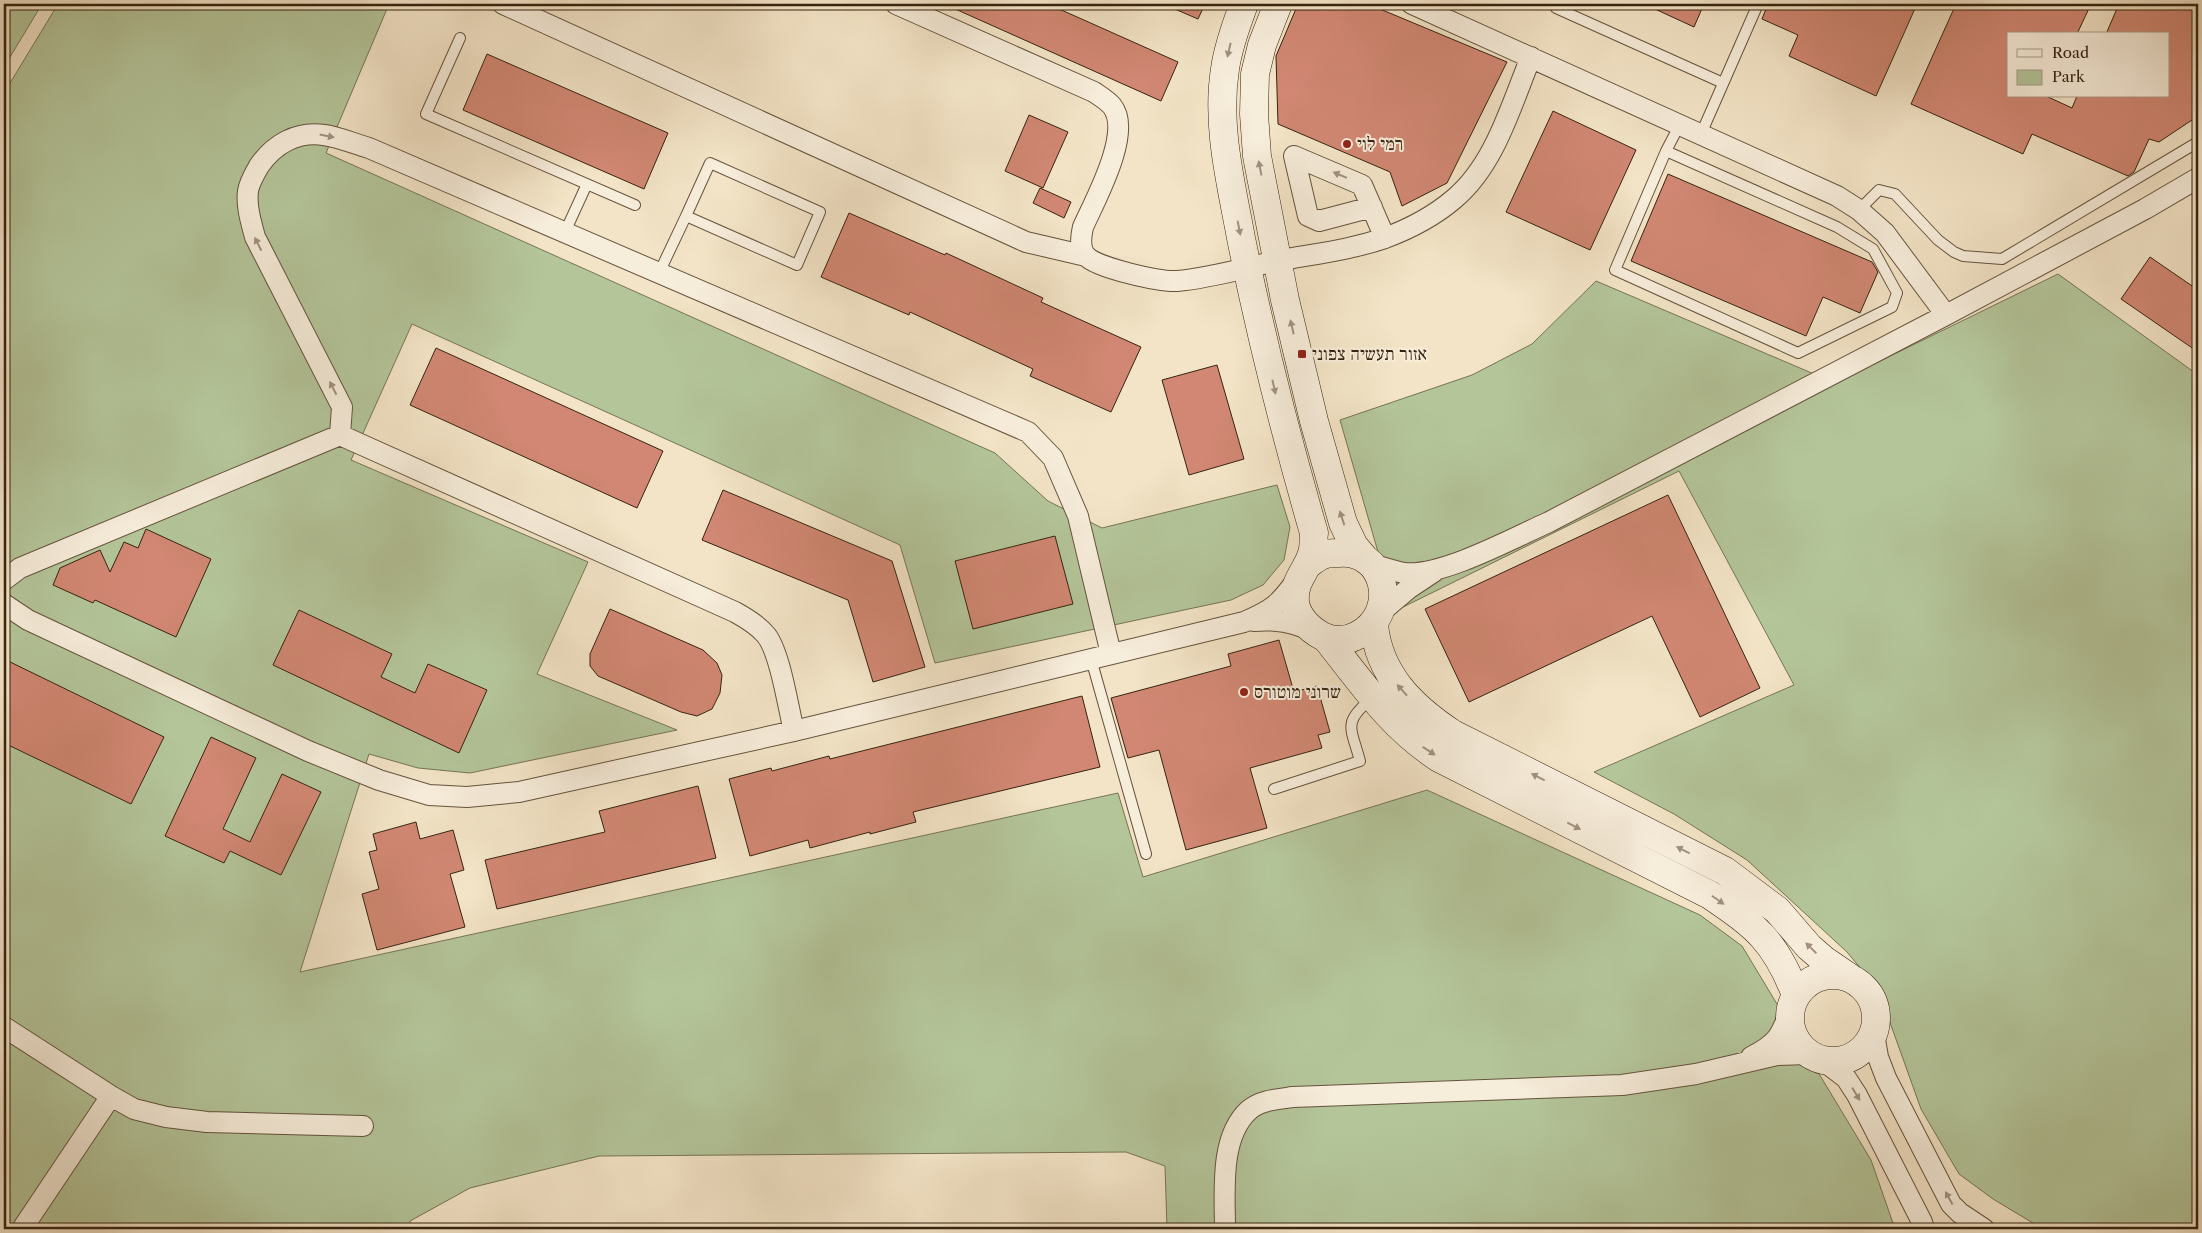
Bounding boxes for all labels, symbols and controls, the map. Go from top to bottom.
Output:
legend [2007,32,2170,98]
one-way arrow [1225,42,1233,58]
text: Road [2052,43,2089,62]
text: Park [2052,67,2086,86]
one-way arrow [319,133,335,141]
place label: רמי לוי [1357,133,1403,155]
marker: רמי לוי [1341,138,1353,150]
one-way arrow [1255,160,1263,176]
one-way arrow [1333,171,1347,179]
one-way arrow [1236,220,1244,236]
one-way arrow [254,237,262,251]
one-way arrow [1288,320,1296,335]
place label: אזור תעשיה צפוני [1312,343,1427,365]
marker: אזור תעשיה צפוני [1296,348,1308,360]
one-way arrow [1270,379,1278,394]
one-way arrow [329,381,337,396]
one-way arrow [1338,511,1345,526]
place label: שרוני מוטורס [1254,681,1341,703]
one-way arrow [1397,684,1408,697]
marker: שרוני מוטורס [1238,686,1250,698]
one-way arrow [1423,746,1436,756]
one-way arrow [1531,773,1545,781]
one-way arrow [1567,822,1581,830]
one-way arrow [1676,846,1690,854]
one-way arrow [1711,895,1725,905]
one-way arrow [1805,942,1817,954]
one-way arrow [1851,1087,1860,1100]
one-way arrow [1944,1191,1953,1204]

